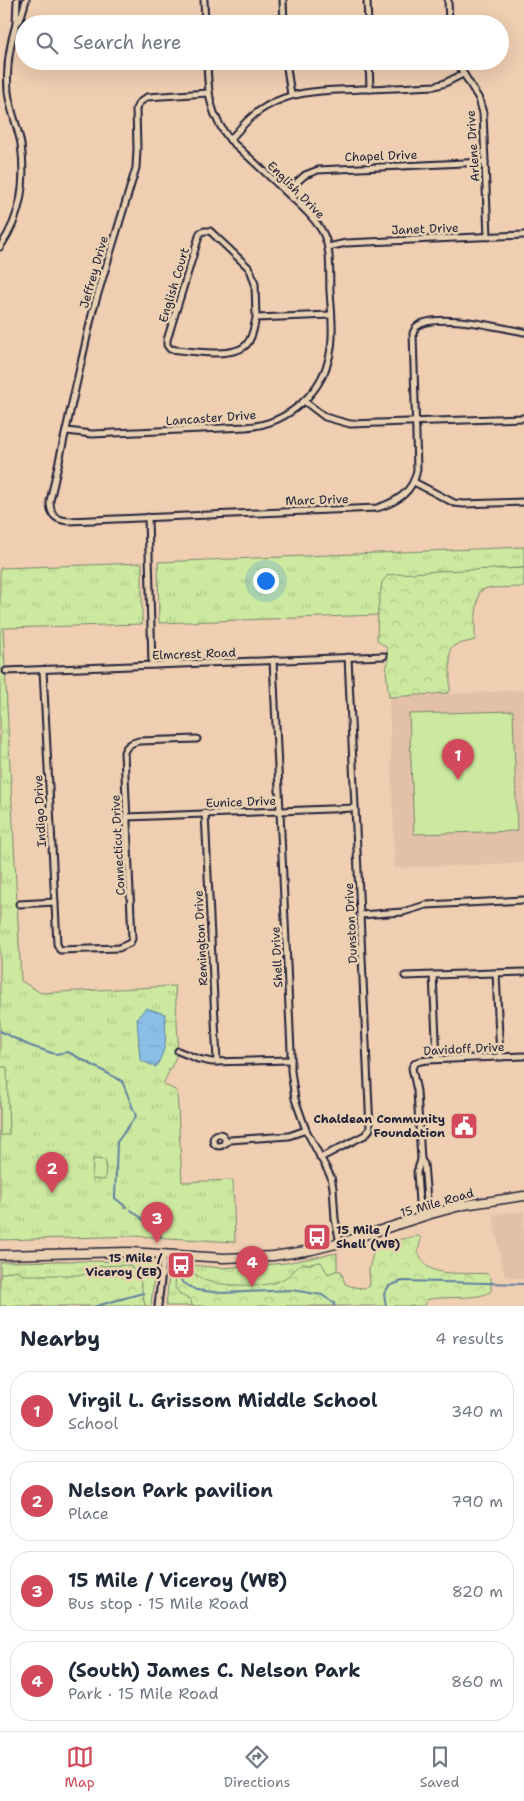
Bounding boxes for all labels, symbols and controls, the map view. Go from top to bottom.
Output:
search box [15,15,509,70]
icon: search [33,29,61,57]
text: Search here [73,30,182,55]
street label: Arlene Drive [463,109,483,182]
street label: Chapel Drive [344,147,418,165]
street label: English Drive [264,158,328,222]
street label: Janet Drive [391,220,459,238]
street label: Jeffrey Drive [76,234,112,310]
street label: English Court [155,246,193,324]
street label: Lancaster Drive [165,407,257,429]
street label: Marc Drive [285,491,349,509]
your location [253,568,279,594]
street label: Elmcrest Road [152,645,237,663]
pin: 1 [442,739,474,780]
street label: Indigo Drive [30,774,50,848]
street label: Eunice Drive [206,793,277,811]
street label: Connecticut Drive [107,794,129,896]
street label: Dunston Drive [341,882,361,964]
street label: Remington Drive [190,890,211,986]
street label: Shell Drive [267,926,287,988]
street label: Davidoff Drive [423,1039,505,1059]
place label: Chaldean Community Foundation [313,1111,445,1141]
public building icon: Chaldean Community Foundation [449,1111,479,1141]
pin: 2 [36,1152,68,1193]
street label: 15 Mile Road [398,1185,476,1221]
pin: 3 [141,1202,173,1243]
bus stop icon: 15 Mile / Shell (WB) [302,1222,332,1252]
place label: 15 Mile / Shell (WB) [336,1222,401,1252]
pin: 4 [236,1246,268,1287]
place label: 15 Mile / Viceroy (EB) [86,1250,163,1280]
bus stop icon: 15 Mile / Viceroy (EB) [166,1250,196,1280]
text: Nearby [20,1325,100,1353]
text: 4 results [435,1328,504,1349]
text: Virgil L. Grissom Middle School [68,1388,378,1413]
text: 1 [33,1401,41,1422]
text: 340 m [451,1401,503,1422]
text: School [68,1413,118,1434]
text: Nelson Park pavilion [68,1478,273,1503]
text: 2 [31,1491,43,1512]
text: 790 m [451,1491,503,1512]
text: Place [68,1503,109,1524]
text: 15 Mile / Viceroy (WB) [68,1568,287,1593]
text: 3 [31,1581,43,1602]
text: 820 m [452,1581,503,1602]
text: Bus stop · 15 Mile Road [68,1593,249,1614]
text: (South) James C. Nelson Park [68,1658,361,1683]
text: 4 [31,1671,43,1692]
text: 860 m [451,1671,503,1692]
text: Park · 15 Mile Road [68,1683,219,1704]
tab: Map [65,1743,95,1791]
tab: Directions [224,1743,290,1791]
tab: Saved [420,1743,459,1791]

